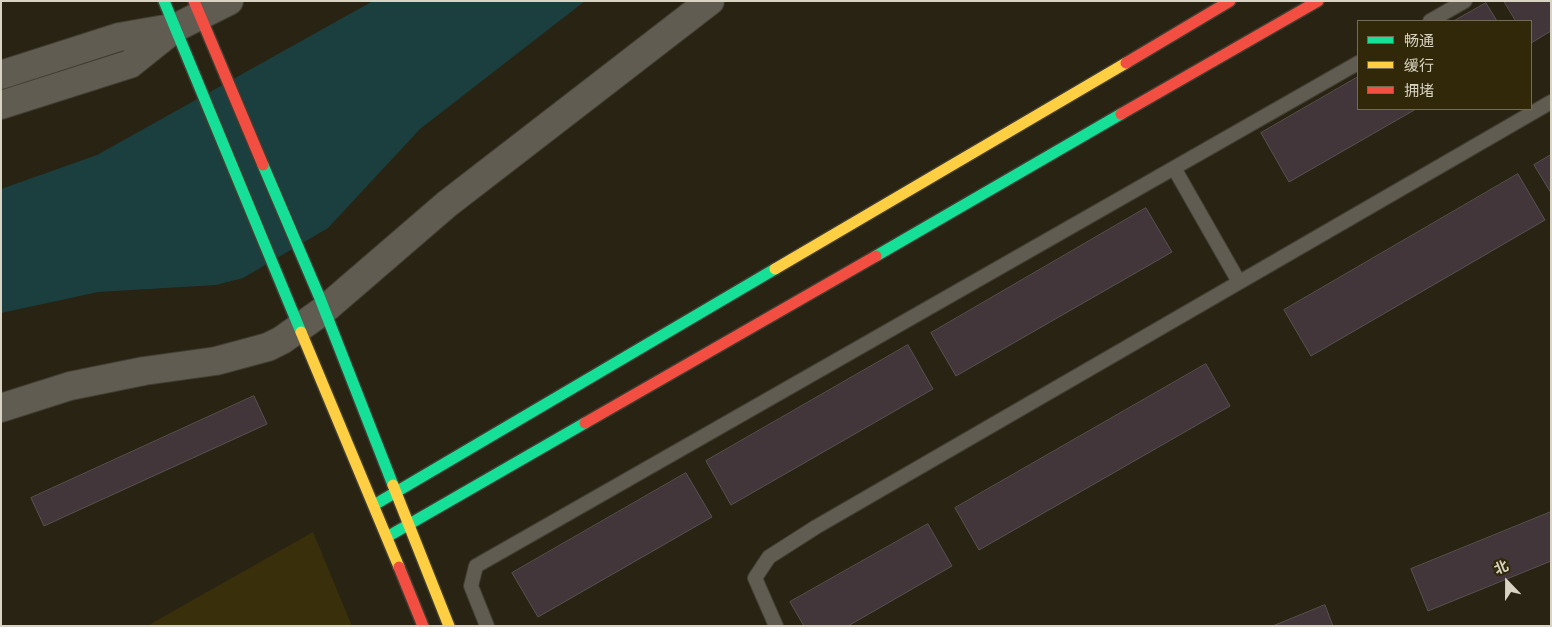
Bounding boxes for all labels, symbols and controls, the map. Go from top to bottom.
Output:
legend [1357,20,1532,110]
text: 畅通 [1404,32,1434,50]
text: 缓行 [1404,57,1434,75]
text: 拥堵 [1404,82,1434,100]
north arrow [1482,557,1532,607]
text: 北 [1492,557,1511,578]

